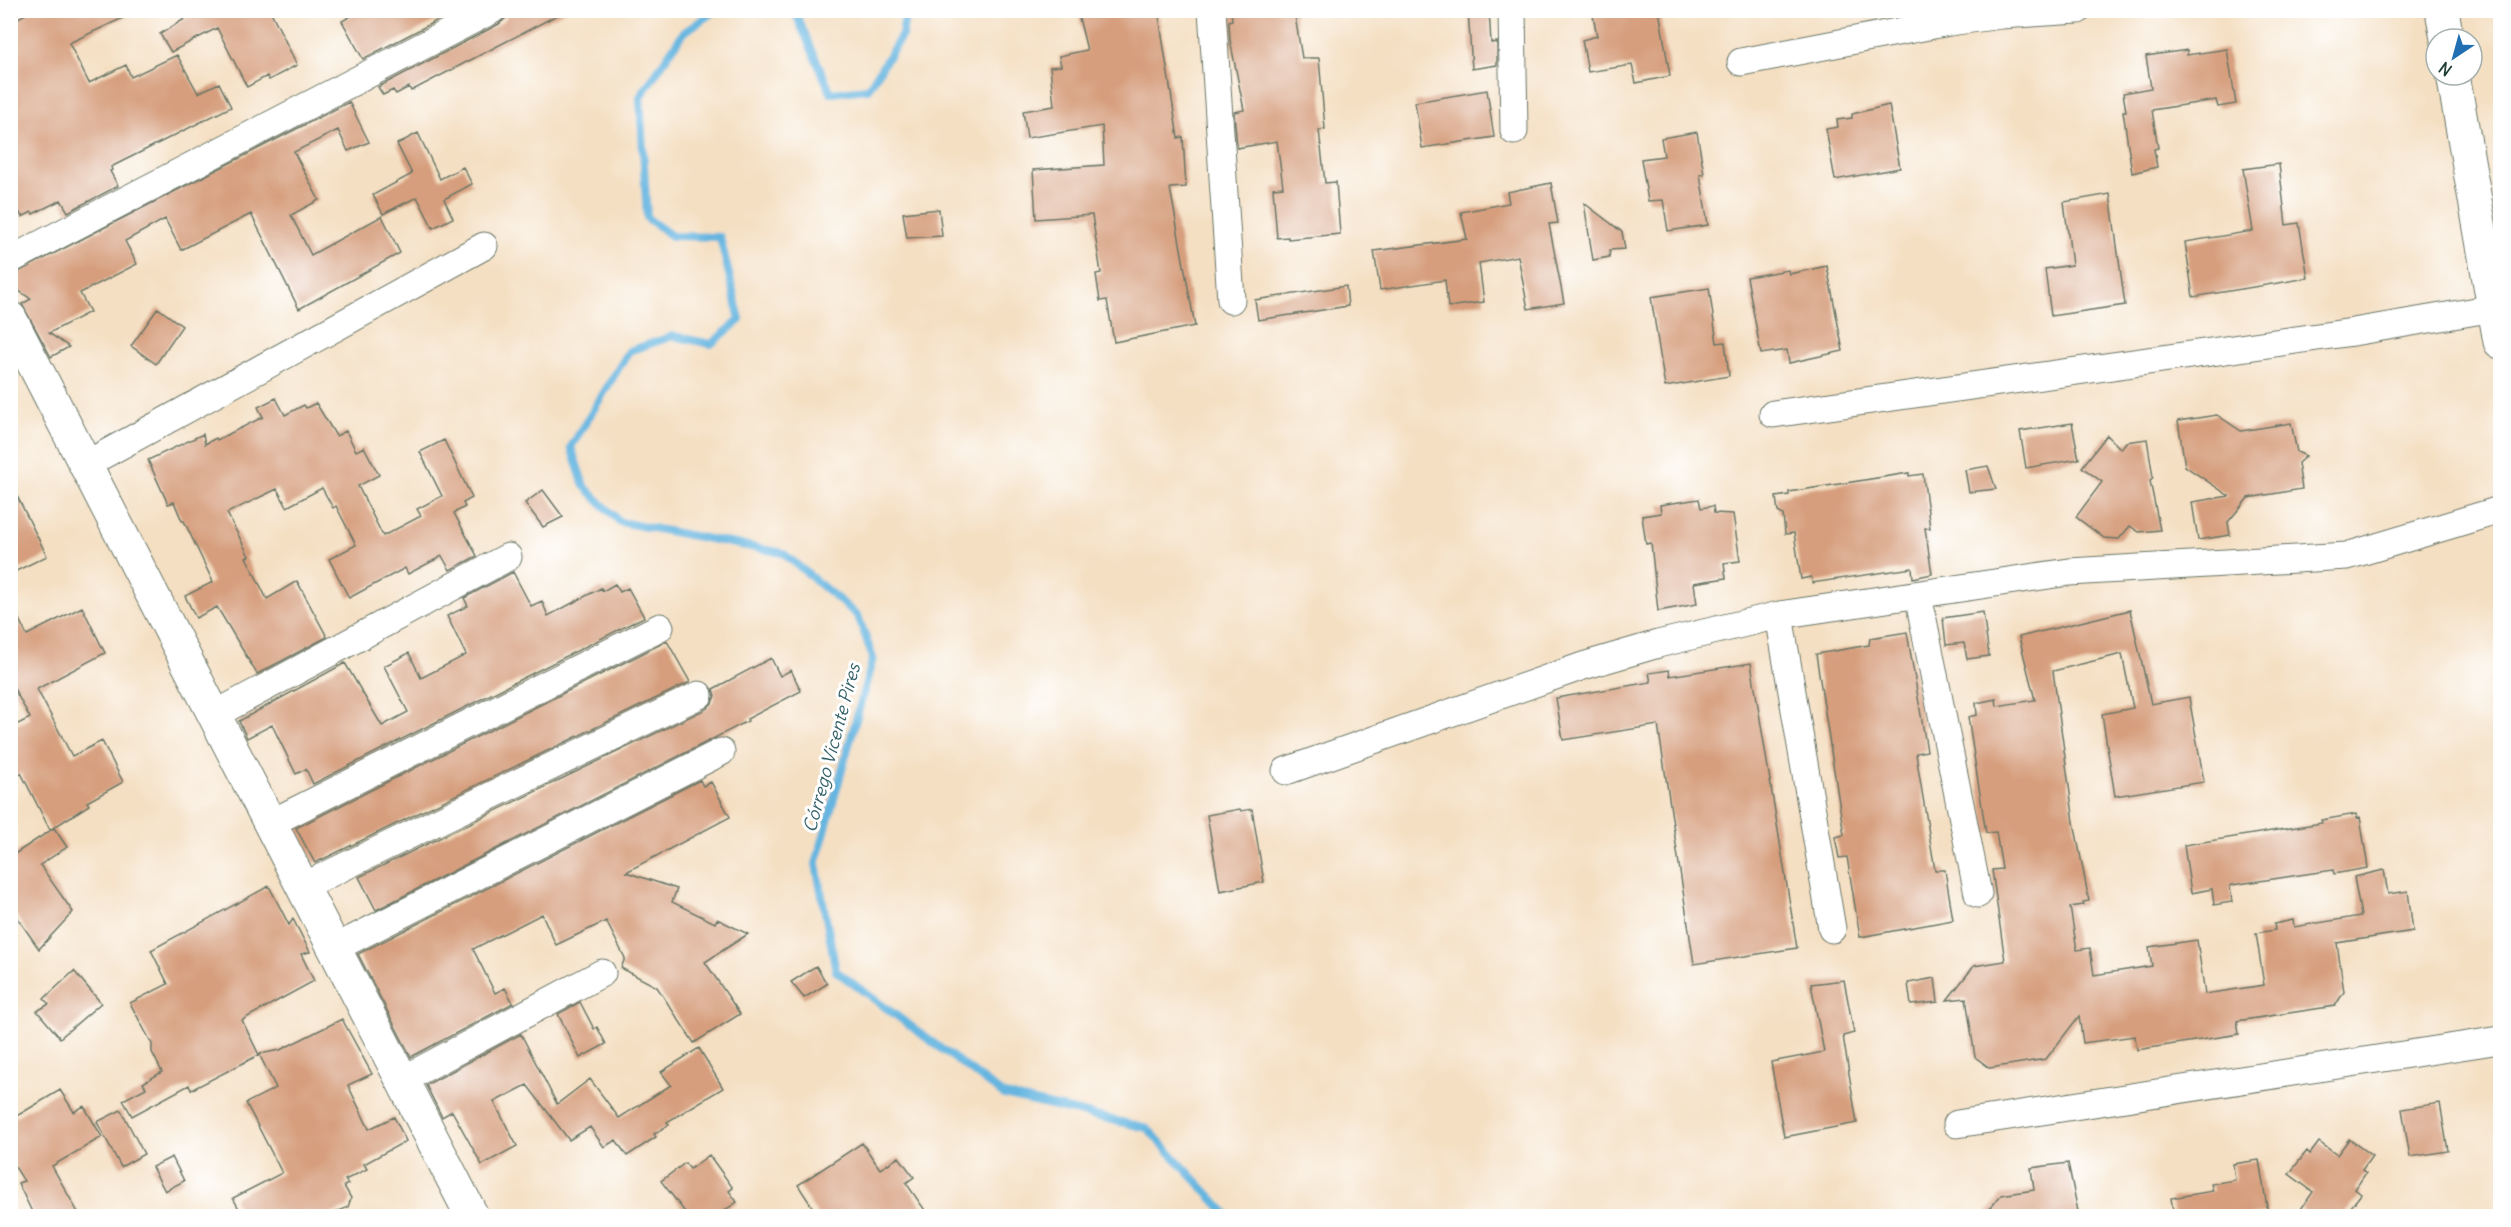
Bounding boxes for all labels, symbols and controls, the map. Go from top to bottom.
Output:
north arrow [2424,27,2484,87]
text: N [2435,58,2456,80]
water label: Córrego Vicente Pires [798,659,866,835]

